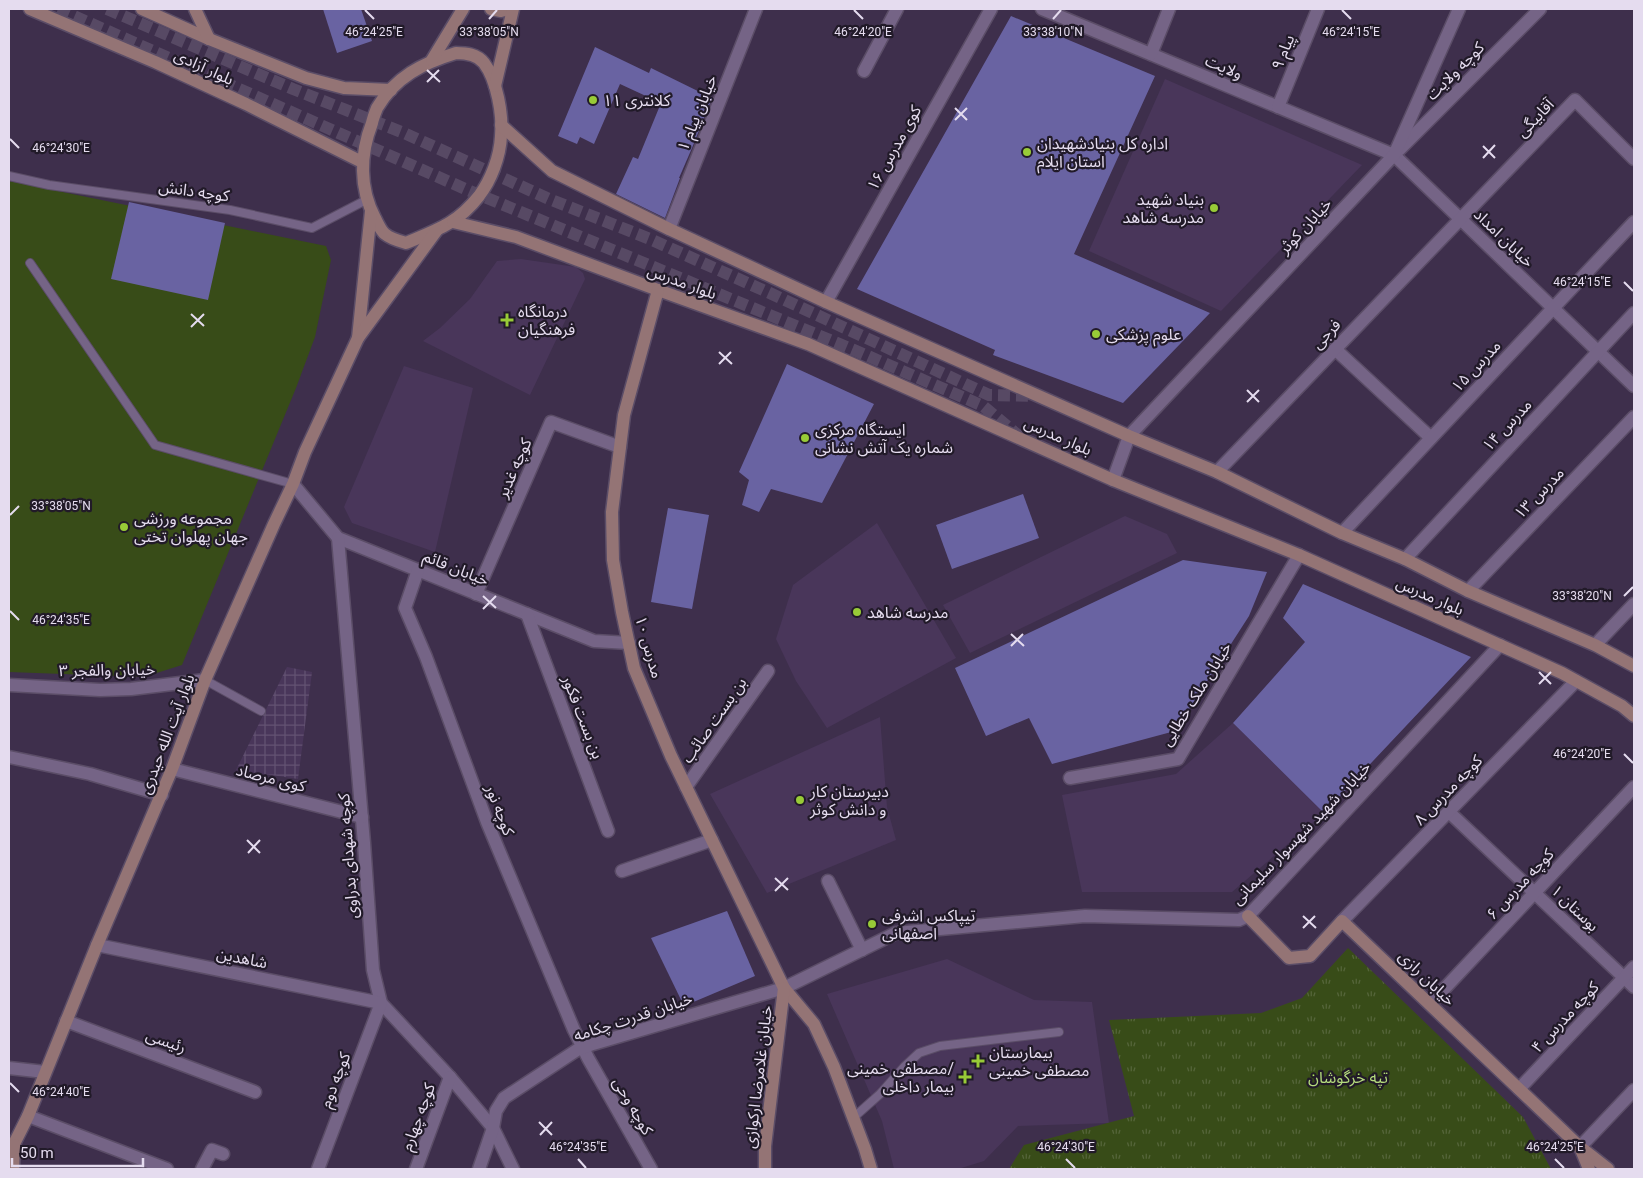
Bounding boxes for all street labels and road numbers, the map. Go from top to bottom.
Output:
street label: پیام ۹ [1267,32,1301,74]
street label: کوچه ولایت [1422,38,1489,105]
street label: بلوار آزادی [171,45,237,89]
street label: ولایت [1202,51,1246,83]
street label: خیابان پیام ۱ [673,72,724,155]
street label: آقابیگی [1512,94,1559,141]
street label: کوی مدرس ۱۶ [863,102,925,194]
street label: کوچه دانش [157,177,231,206]
street label: خیابان کوثر [1274,194,1336,259]
street label: خیابان امداد [1470,205,1538,271]
street label: بلوار مدرس [645,261,719,303]
street label: فرجی [1307,315,1345,353]
street label: مدرس ۱۵ [1447,336,1505,396]
street label: مدرس ۱۴ [1478,395,1536,455]
street label: بلوار مدرس [1021,413,1095,459]
street label: کوچه غدیر [492,435,537,502]
street label: مدرس ۱۳ [1510,463,1568,523]
street label: خیابان قائم [419,546,492,593]
street label: بلوار مدرس [1393,573,1467,619]
street label: مدرس ۱۰ [631,614,667,680]
street label: خیابان ملک خطایی [1156,639,1236,749]
street label: خیابان والفجر ۳ [59,660,155,680]
street label: بلوار آیت الله حیدری [135,671,199,797]
street label: بن بست فکور [558,672,608,761]
street label: بن بست صائب [677,674,751,766]
street label: کوچه مدرس ۸ [1410,751,1487,830]
street label: خیابان شهید شهسوار سلیمانی [1228,757,1374,909]
street label: کوی مرصاد [234,760,308,796]
street label: کوچه نور [480,781,519,839]
street label: کوچه شهدای بدراوی [334,792,363,919]
street label: کوچه مدرس ۶ [1482,844,1559,924]
street label: بوستان ۱ [1547,881,1603,935]
street label: شاهدین [215,944,269,972]
street label: خیابان رازی [1395,946,1459,1010]
street label: کوچه مدرس ۴ [1527,977,1604,1057]
street label: خیابان قدرت چکامه [571,989,695,1046]
street label: خیابان غلامرضا ارکوازی [740,1004,776,1150]
street label: رئیسی [143,1025,189,1057]
street label: کوچه دوم [316,1049,357,1111]
street label: کوچه وحی [608,1074,657,1139]
street label: کوچه چهارم [397,1080,442,1154]

